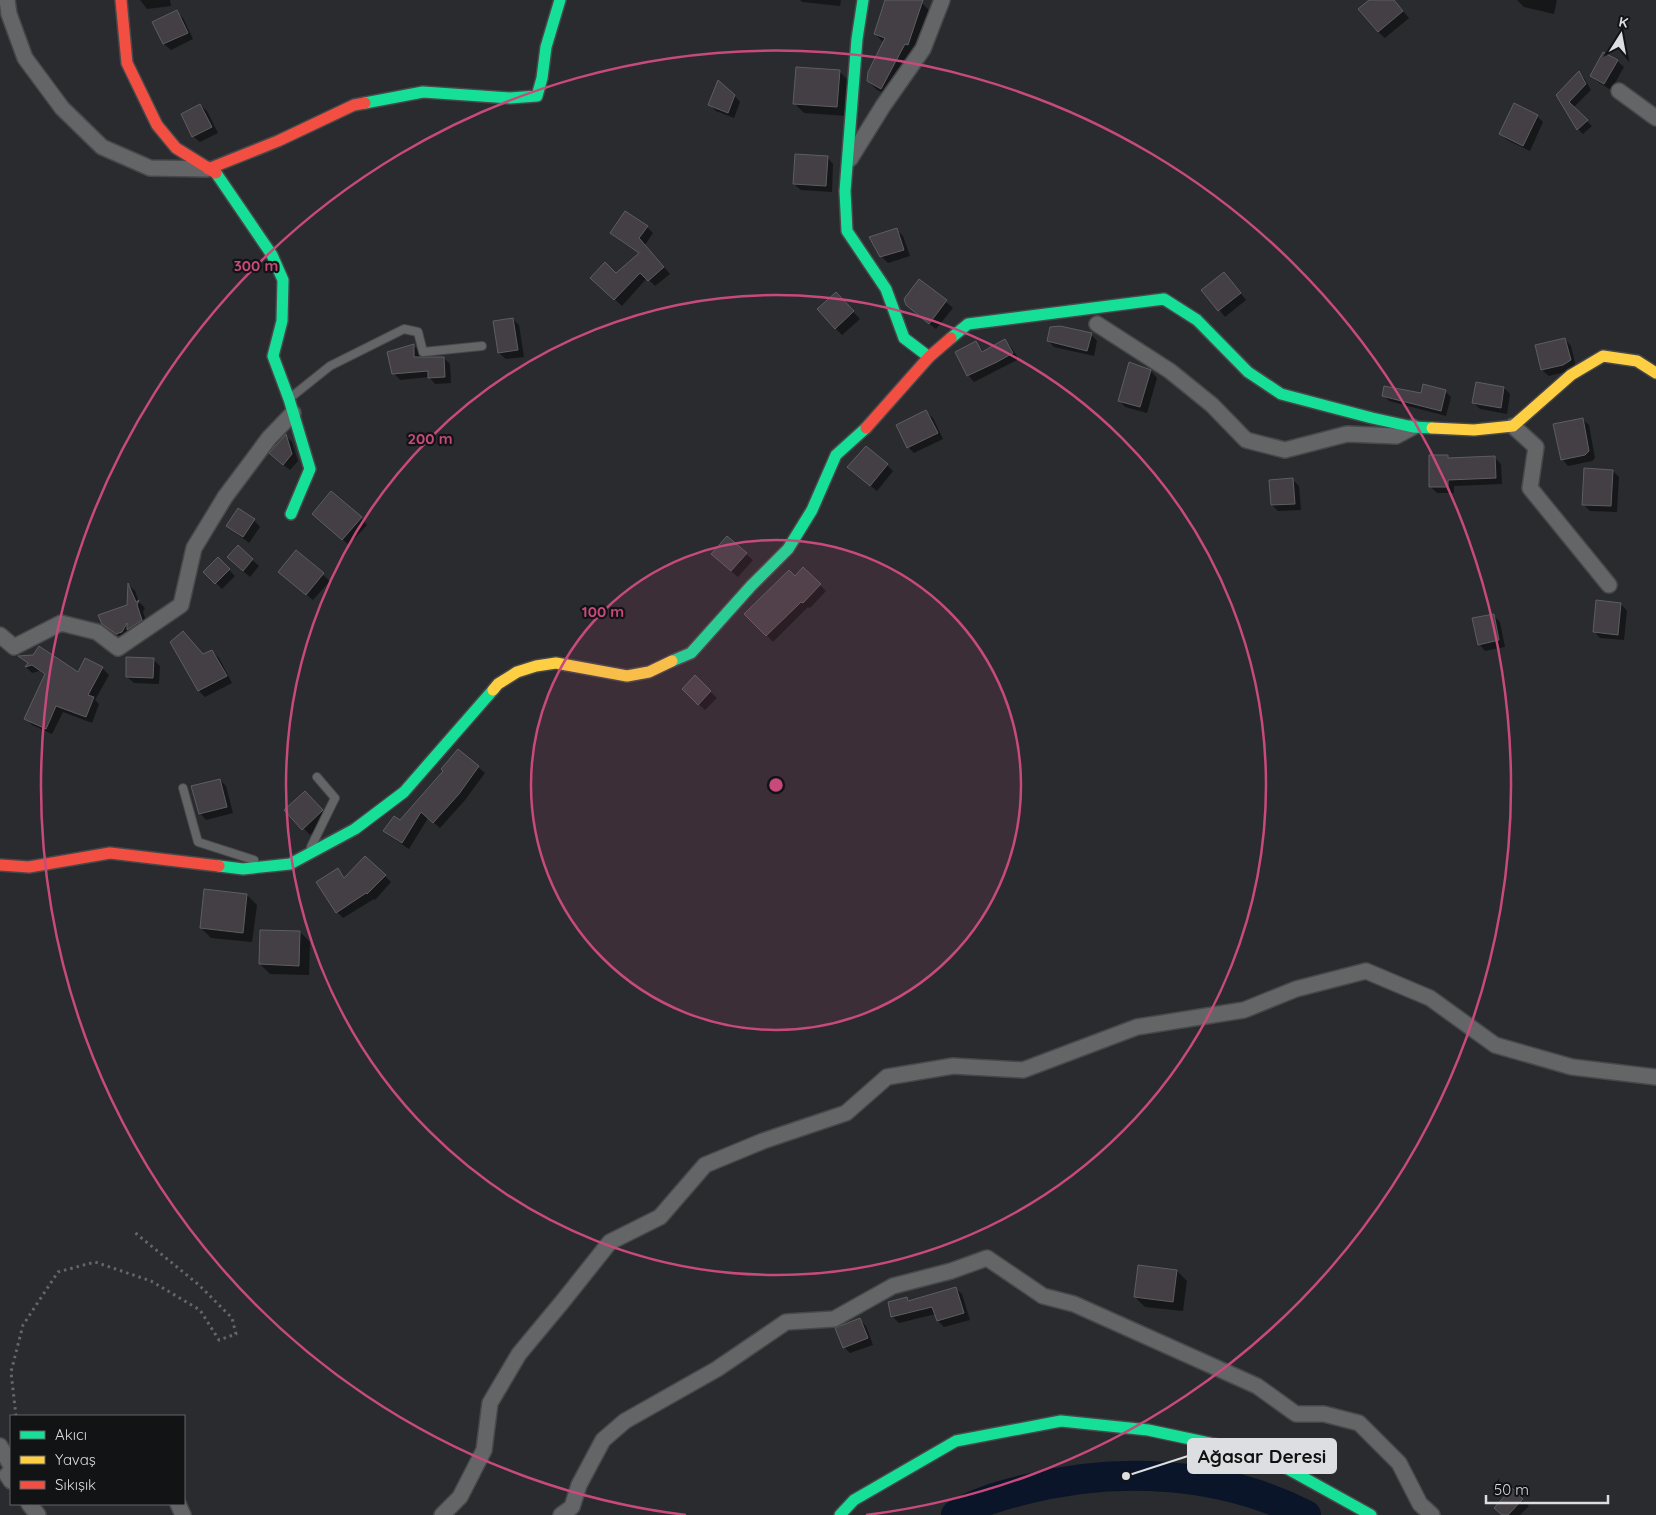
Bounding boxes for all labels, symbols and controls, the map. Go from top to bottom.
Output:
north arrow [1596,10,1646,60]
text: K [1617,13,1630,32]
text: 300 m [234,256,278,275]
text: 200 m [408,429,453,448]
text: 100 m [582,602,624,621]
centre of rings [767,776,785,794]
legend [10,1415,185,1505]
text: Akıcı [55,1425,87,1444]
callout: Ağasar Deresi [1188,1439,1336,1473]
text: Ağasar Deresi [1198,1444,1326,1468]
text: Yavaş [55,1450,96,1469]
scale bar [1486,1472,1608,1504]
text: Sıkışık [55,1475,96,1494]
text: 50 m [1494,1480,1529,1499]

